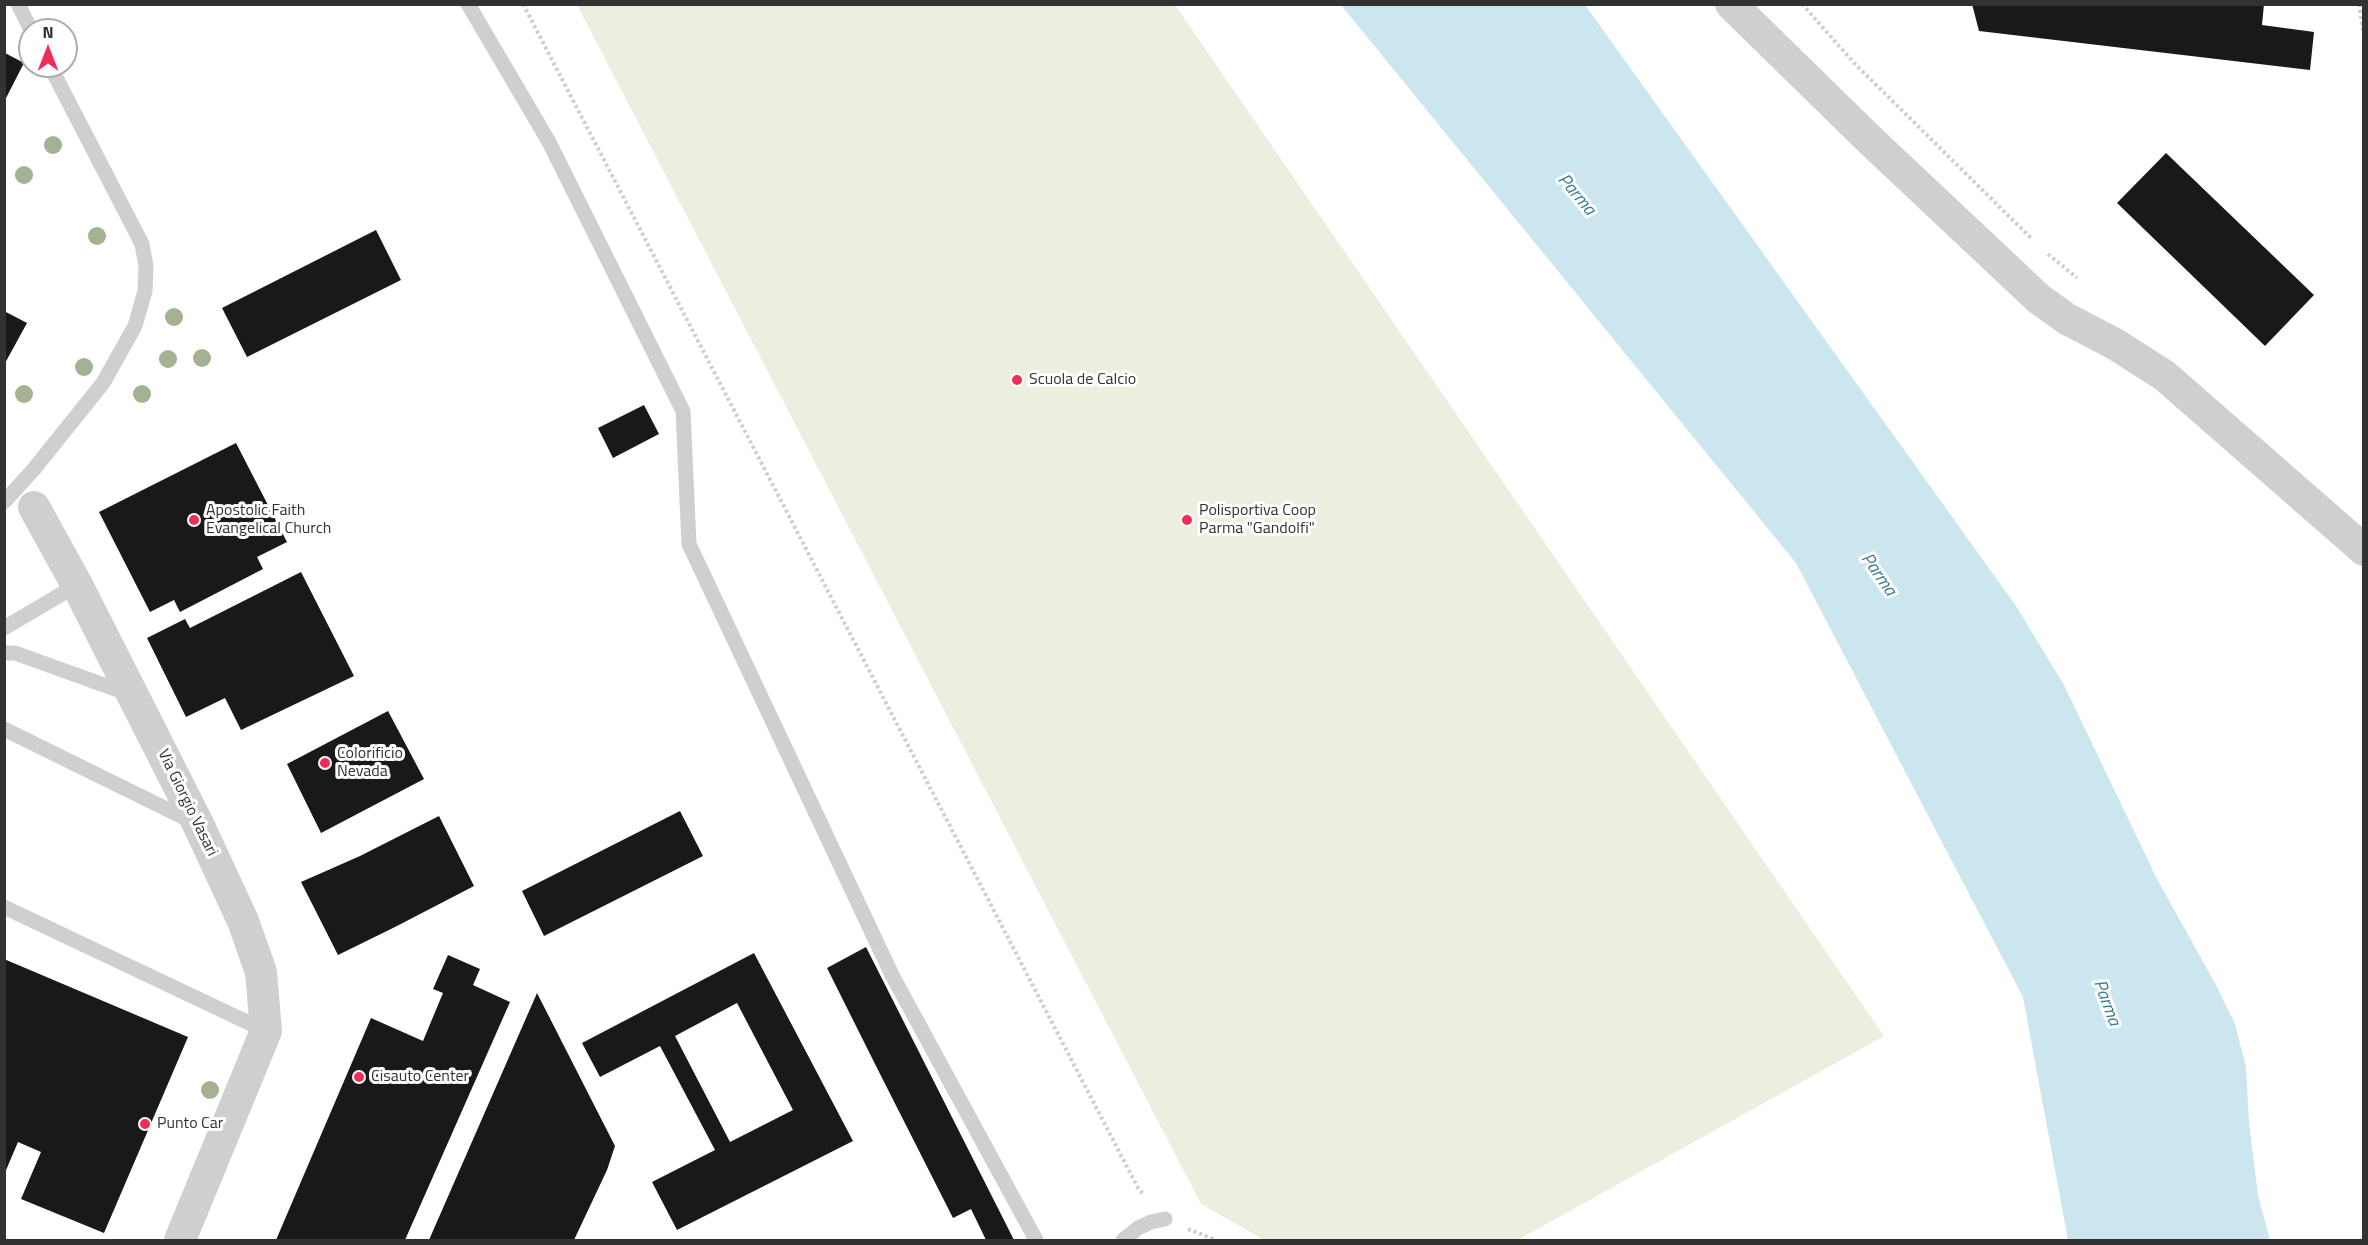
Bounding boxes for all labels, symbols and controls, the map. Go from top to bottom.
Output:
north arrow [18,18,78,78]
text: N [42,20,54,44]
water label: Parma [1552,170,1600,220]
place label: Scuola de Calcio [1029,370,1136,390]
marker: Scuola de Calcio [1010,373,1024,387]
place label: Apostolic Faith Evangelical Church [206,501,331,539]
place label: Polisportiva Coop Parma "Gandolfi" [1199,501,1316,539]
marker: Apostolic Faith Evangelical Church [187,513,201,527]
marker: Polisportiva Coop Parma "Gandolfi" [1180,513,1194,527]
water label: Parma [1856,549,1900,601]
place label: Colorificio Nevada [337,744,403,782]
street label: Via Giorgio Vasari [153,746,221,860]
marker: Colorificio Nevada [318,756,332,770]
water label: Parma [2088,977,2124,1029]
place label: Cisauto Center [371,1067,469,1087]
marker: Cisauto Center [352,1070,366,1084]
place label: Punto Car [157,1114,223,1134]
marker: Punto Car [138,1117,152,1131]

